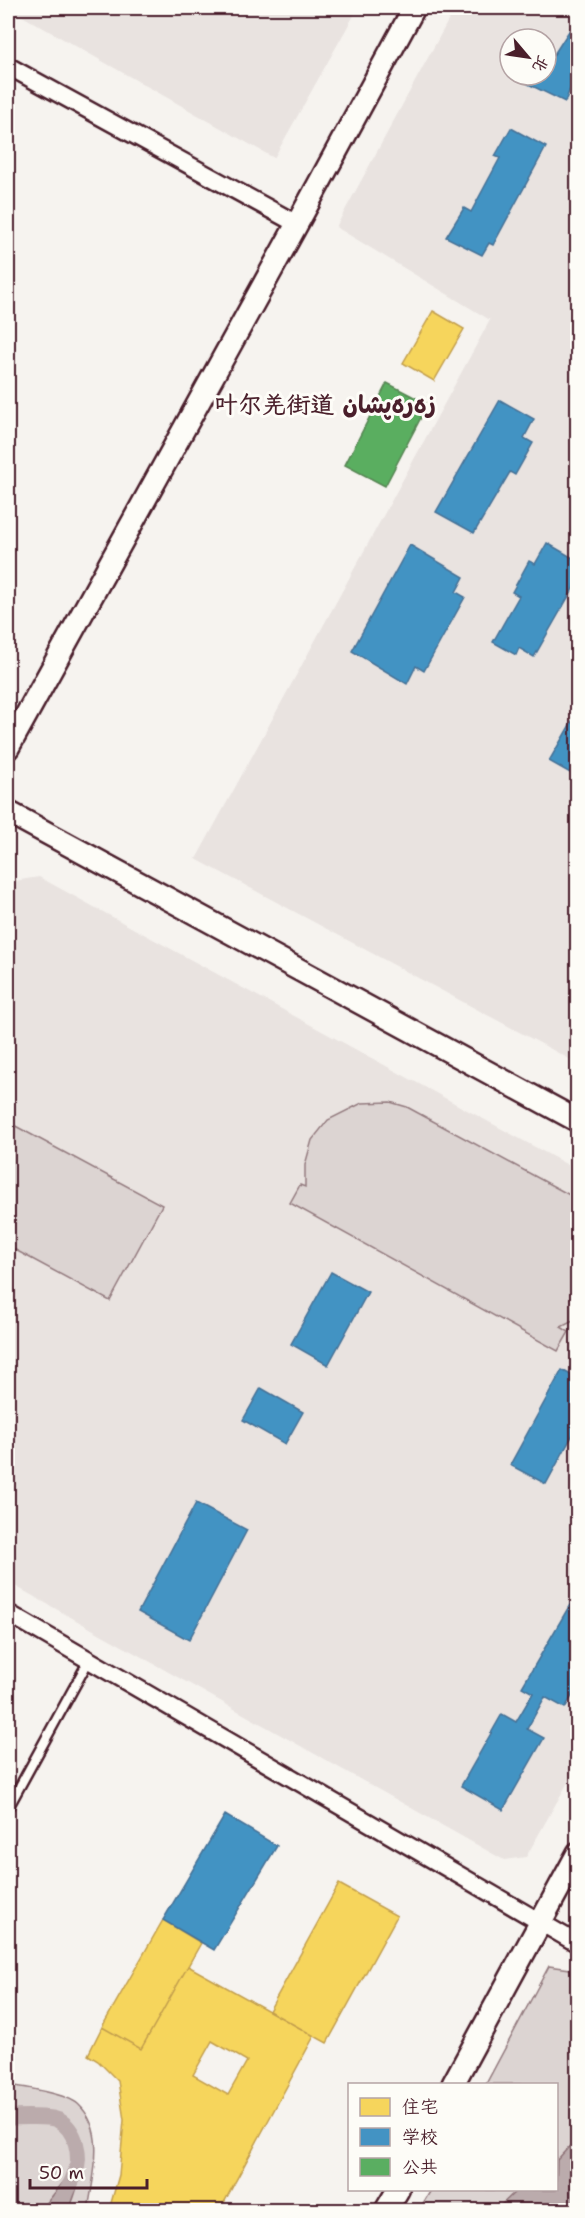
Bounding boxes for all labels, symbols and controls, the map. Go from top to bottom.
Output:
north arrow [498,27,558,87]
text: 北 [528,52,554,76]
district label: 叶尔羌街道 زەرەپشان [214,389,436,421]
legend [348,2083,558,2191]
text: 住宅 [402,2095,438,2119]
text: 学校 [402,2125,438,2149]
scale bar [30,2152,147,2190]
text: 公共 [402,2155,438,2179]
text: 50 m [39,2161,84,2185]

